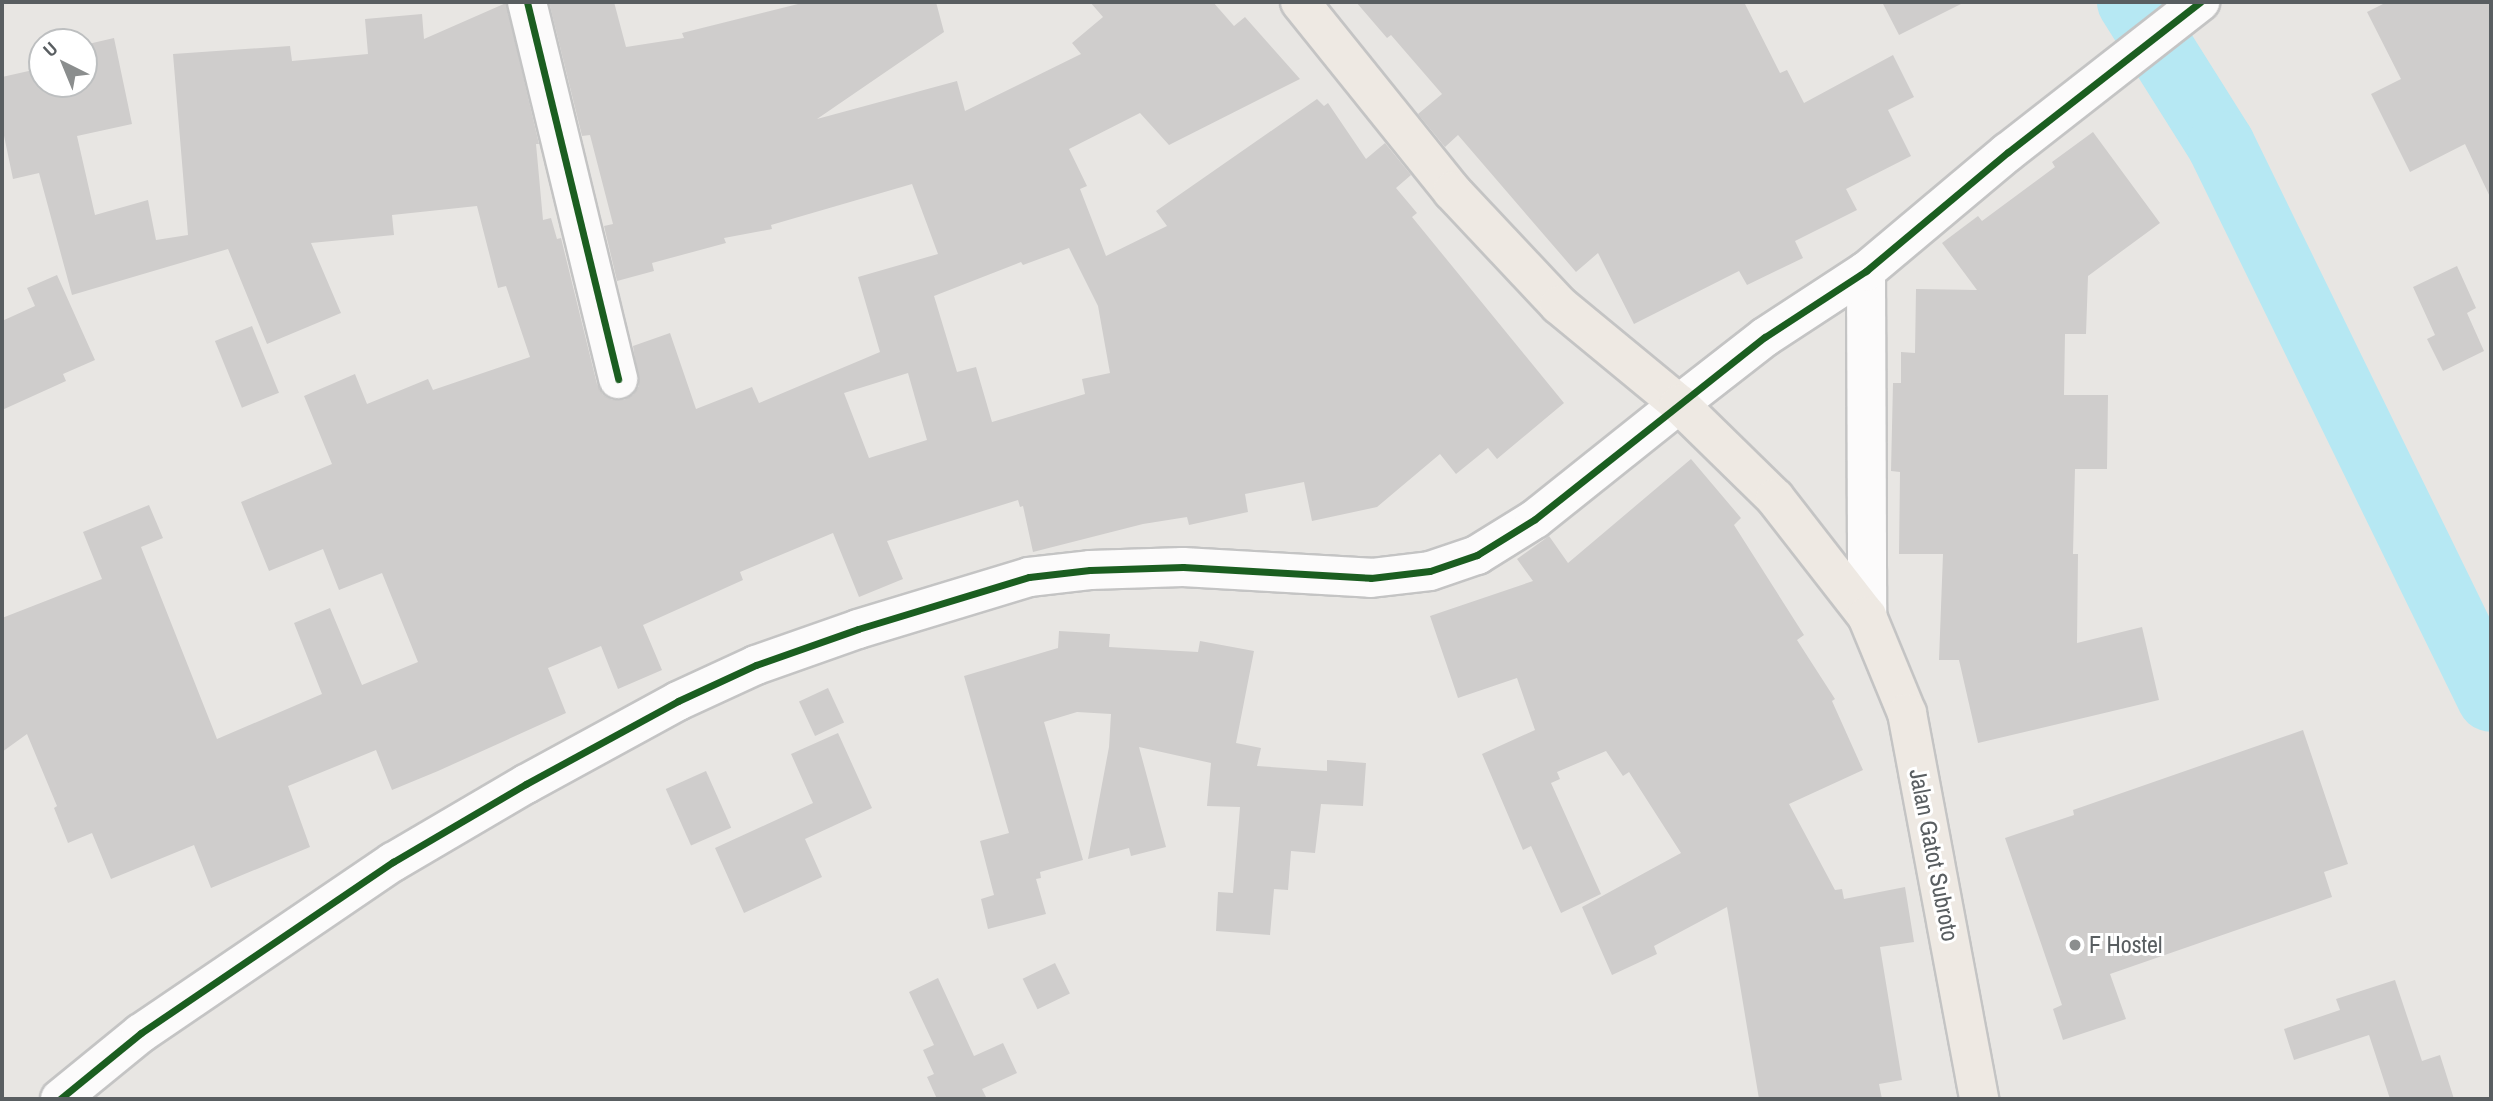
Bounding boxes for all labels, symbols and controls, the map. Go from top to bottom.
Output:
north arrow [28,28,98,98]
text: U [37,36,63,62]
street label: Jalan Gatot Subroto [1903,766,1965,944]
place label: F Hostel [2089,931,2162,959]
marker: F Hostel [2067,937,2083,953]

